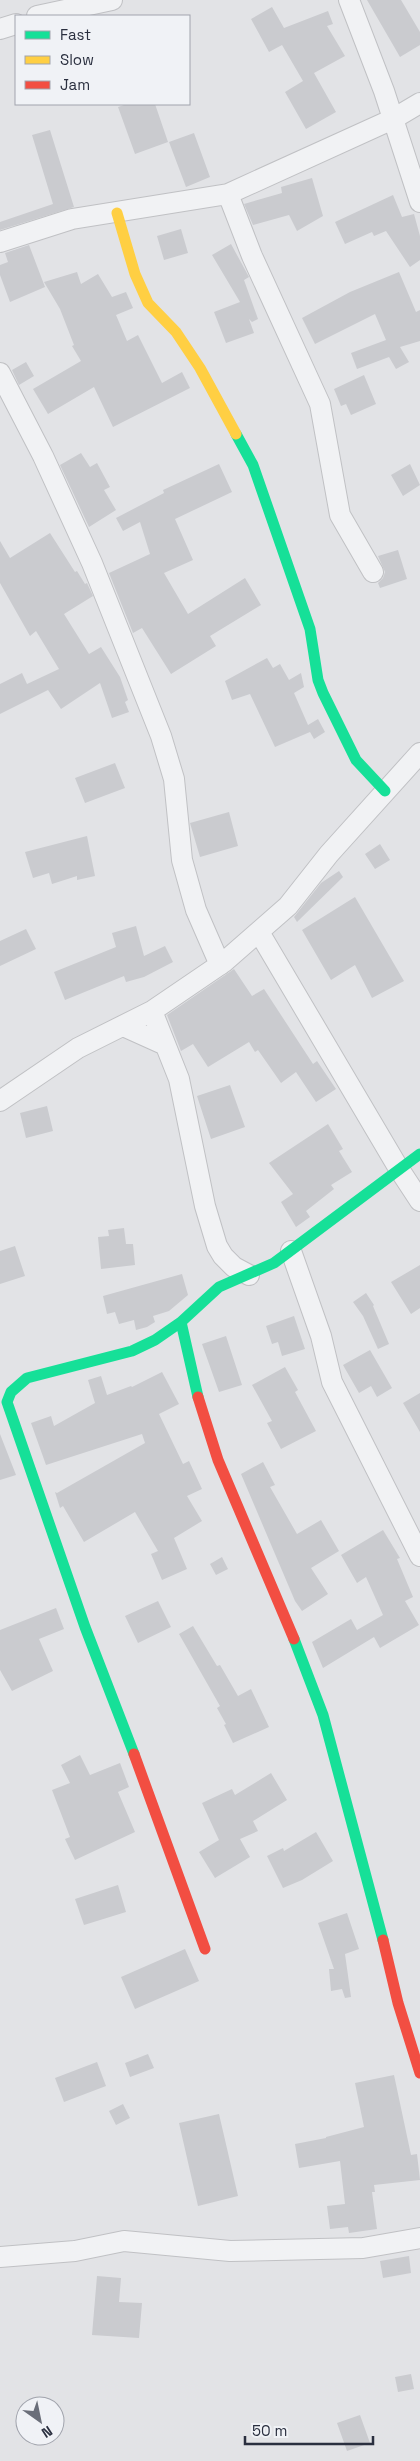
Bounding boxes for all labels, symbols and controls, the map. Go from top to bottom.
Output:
legend [15,15,190,105]
text: Fast [60,25,91,44]
text: Slow [60,50,94,69]
text: Jam [60,75,90,94]
north arrow [15,2396,65,2446]
scale bar [245,2414,372,2446]
text: 50 m [252,2421,287,2440]
text: N [38,2422,56,2442]

